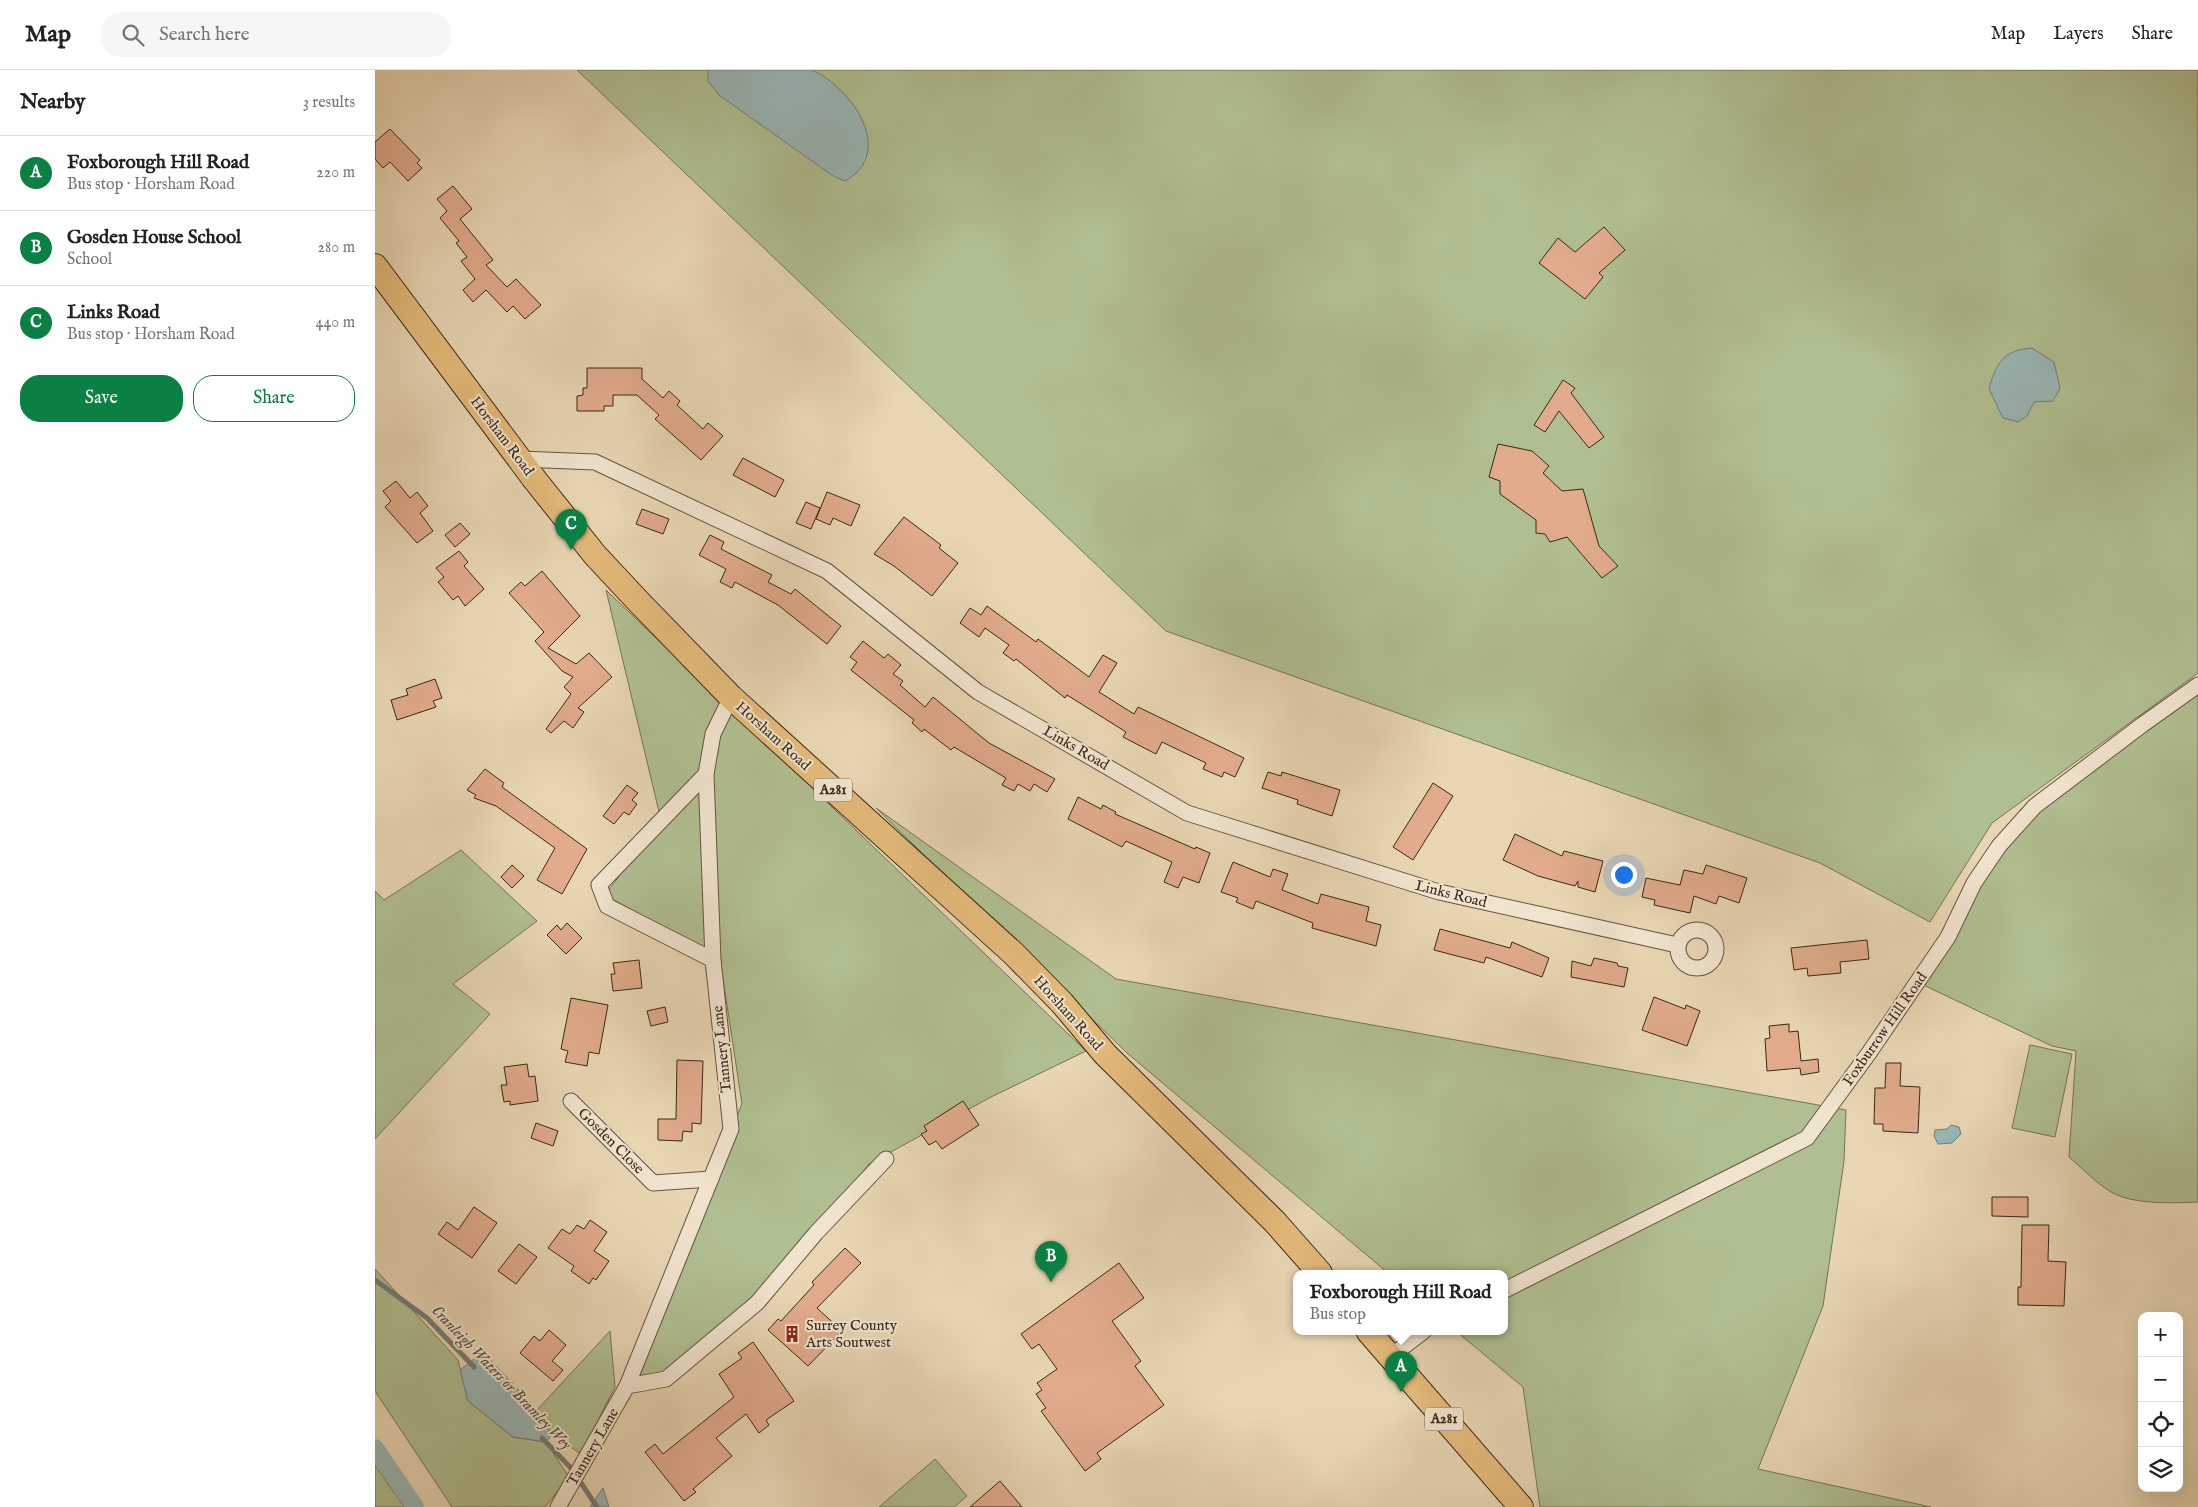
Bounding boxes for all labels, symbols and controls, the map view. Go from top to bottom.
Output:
search box [101,12,451,57]
text: Map [25,19,71,50]
icon: search [119,21,147,49]
text: Search here [159,23,250,47]
text: Map [1991,23,2025,46]
text: Layers [2053,23,2104,46]
text: Share [2132,23,2173,46]
text: Nearby [20,89,85,116]
text: 3 results [303,93,355,113]
text: Foxborough Hill Road [67,151,249,175]
text: A [31,163,41,183]
text: 220 m [316,163,355,183]
text: Bus stop · Horsham Road [67,175,235,195]
text: Gosden House School [67,226,241,250]
text: B [31,238,41,258]
text: 280 m [318,238,355,258]
text: School [67,250,112,270]
text: Links Road [67,301,160,325]
text: C [30,313,42,333]
text: 440 m [316,313,355,333]
text: Bus stop · Horsham Road [67,325,235,345]
button: Save [20,375,183,422]
button: Share [193,375,355,422]
street label: Horsham Road [466,392,539,480]
pin: C [555,509,587,550]
street label: Horsham Road [731,697,815,775]
street label: Links Road [1040,721,1113,775]
road number: A281 [814,778,852,802]
your location [1611,862,1637,888]
street label: Links Road [1413,876,1490,912]
street label: Foxburrow Hill Road [1839,968,1932,1090]
street label: Horsham Road [1029,971,1107,1055]
street label: Tannery Lane [708,1004,736,1093]
street label: Gosden Close [574,1104,648,1178]
pin: B [1035,1241,1067,1282]
popup [1293,1270,1508,1335]
text: Foxborough Hill Road [1309,1281,1492,1305]
water label: Cranleigh Waters or Bramley Wey [427,1302,576,1455]
text: Bus stop [1309,1305,1366,1325]
map controls [2138,1312,2183,1492]
button: + [2138,1312,2183,1357]
place label: Surrey County Arts Soutwest [805,1316,898,1352]
building icon: Surrey County Arts Soutwest [782,1324,802,1344]
pin: A [1385,1351,1417,1392]
button: − [2138,1357,2183,1402]
button: locate [2138,1402,2183,1447]
street label: Tannery Lane [563,1404,623,1490]
road number: A281 [1425,1408,1463,1430]
button: layers [2138,1447,2183,1492]

